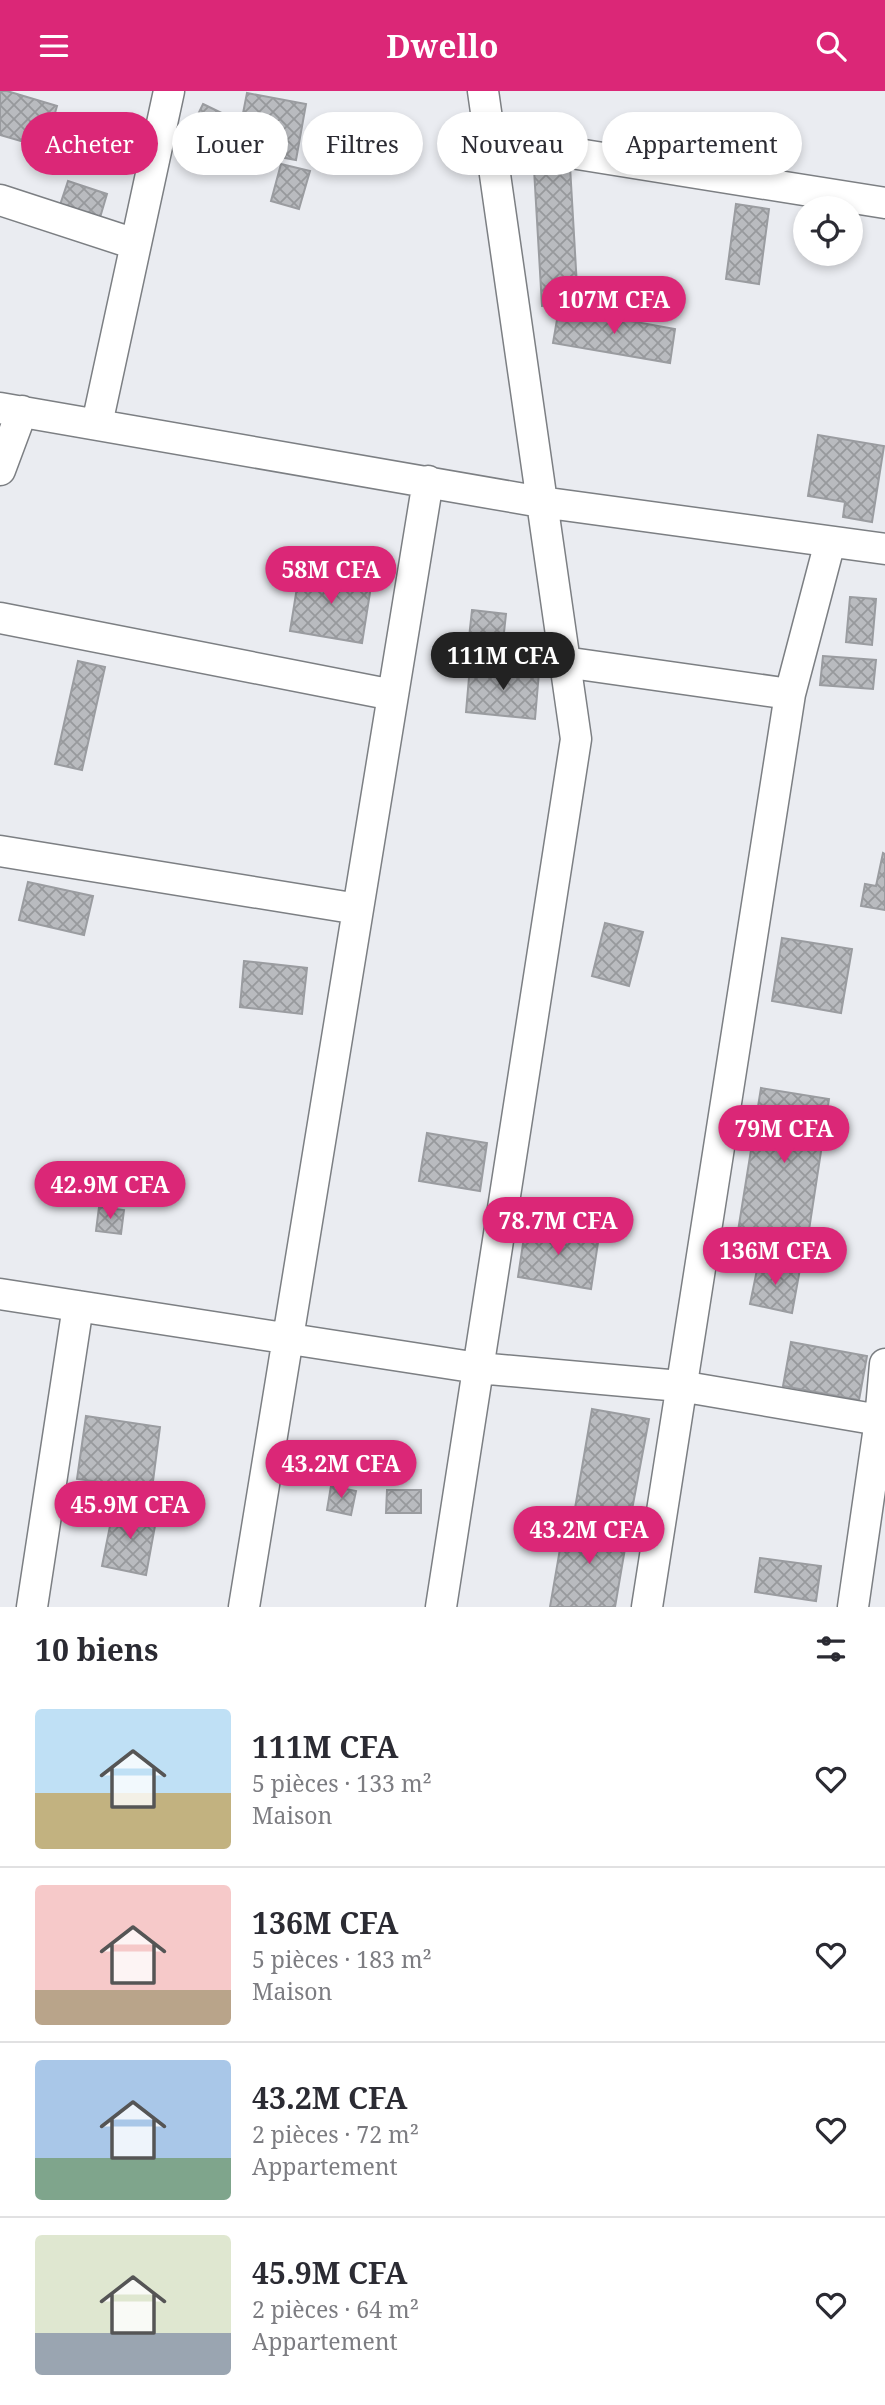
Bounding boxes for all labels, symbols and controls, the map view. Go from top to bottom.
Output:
text: Dwello [386,24,499,67]
icon: menu [35,27,73,65]
icon: search [812,27,850,65]
chip: Acheter [21,112,158,175]
chip: Louer [172,112,288,175]
chip: Filtres [302,112,423,175]
chip: Nouveau [437,112,588,175]
chip: Appartement [602,112,802,175]
map controls [793,196,863,266]
button: locate [793,196,863,266]
pin: 107M CFA [542,277,686,336]
text: 107M CFA [558,283,670,315]
pin: 58M CFA [266,547,396,606]
text: 58M CFA [281,553,381,585]
pin: 111M CFA [431,633,575,692]
text: 111M CFA [447,639,559,671]
pin: 79M CFA [719,1105,849,1165]
text: 79M CFA [734,1112,834,1144]
pin: 42.9M CFA [30,1161,190,1221]
text: 42.9M CFA [50,1168,170,1200]
pin: 78.7M CFA [478,1197,638,1257]
text: 78.7M CFA [498,1204,618,1236]
pin: 136M CFA [703,1227,847,1287]
text: 136M CFA [719,1234,831,1266]
pin: 43.2M CFA [261,1441,421,1500]
text: 43.2M CFA [281,1447,401,1479]
pin: 45.9M CFA [50,1481,210,1541]
text: 45.9M CFA [70,1488,190,1520]
pin: 43.2M CFA [509,1507,669,1566]
text: 43.2M CFA [529,1513,649,1545]
text: 10 biens [35,1629,158,1670]
icon: filters [812,1630,850,1668]
text: 111M CFA [252,1726,398,1767]
icon: home [91,1737,175,1821]
icon: heart [812,1760,850,1798]
text: 5 pièces · 133 m² [252,1767,432,1799]
text: Maison [252,1799,332,1831]
text: 136M CFA [252,1902,398,1943]
icon: home [91,1913,175,1997]
icon: heart [812,1936,850,1974]
text: 5 pièces · 183 m² [252,1943,432,1975]
text: Maison [252,1975,332,2007]
text: 43.2M CFA [252,2077,407,2118]
icon: home [91,2088,175,2172]
icon: heart [812,2111,850,2149]
text: 2 pièces · 72 m² [252,2118,419,2150]
text: Appartement [252,2150,398,2182]
text: 45.9M CFA [252,2252,407,2293]
icon: home [91,2263,175,2347]
icon: heart [812,2286,850,2324]
text: 2 pièces · 64 m² [252,2293,419,2325]
text: Appartement [252,2325,398,2357]

